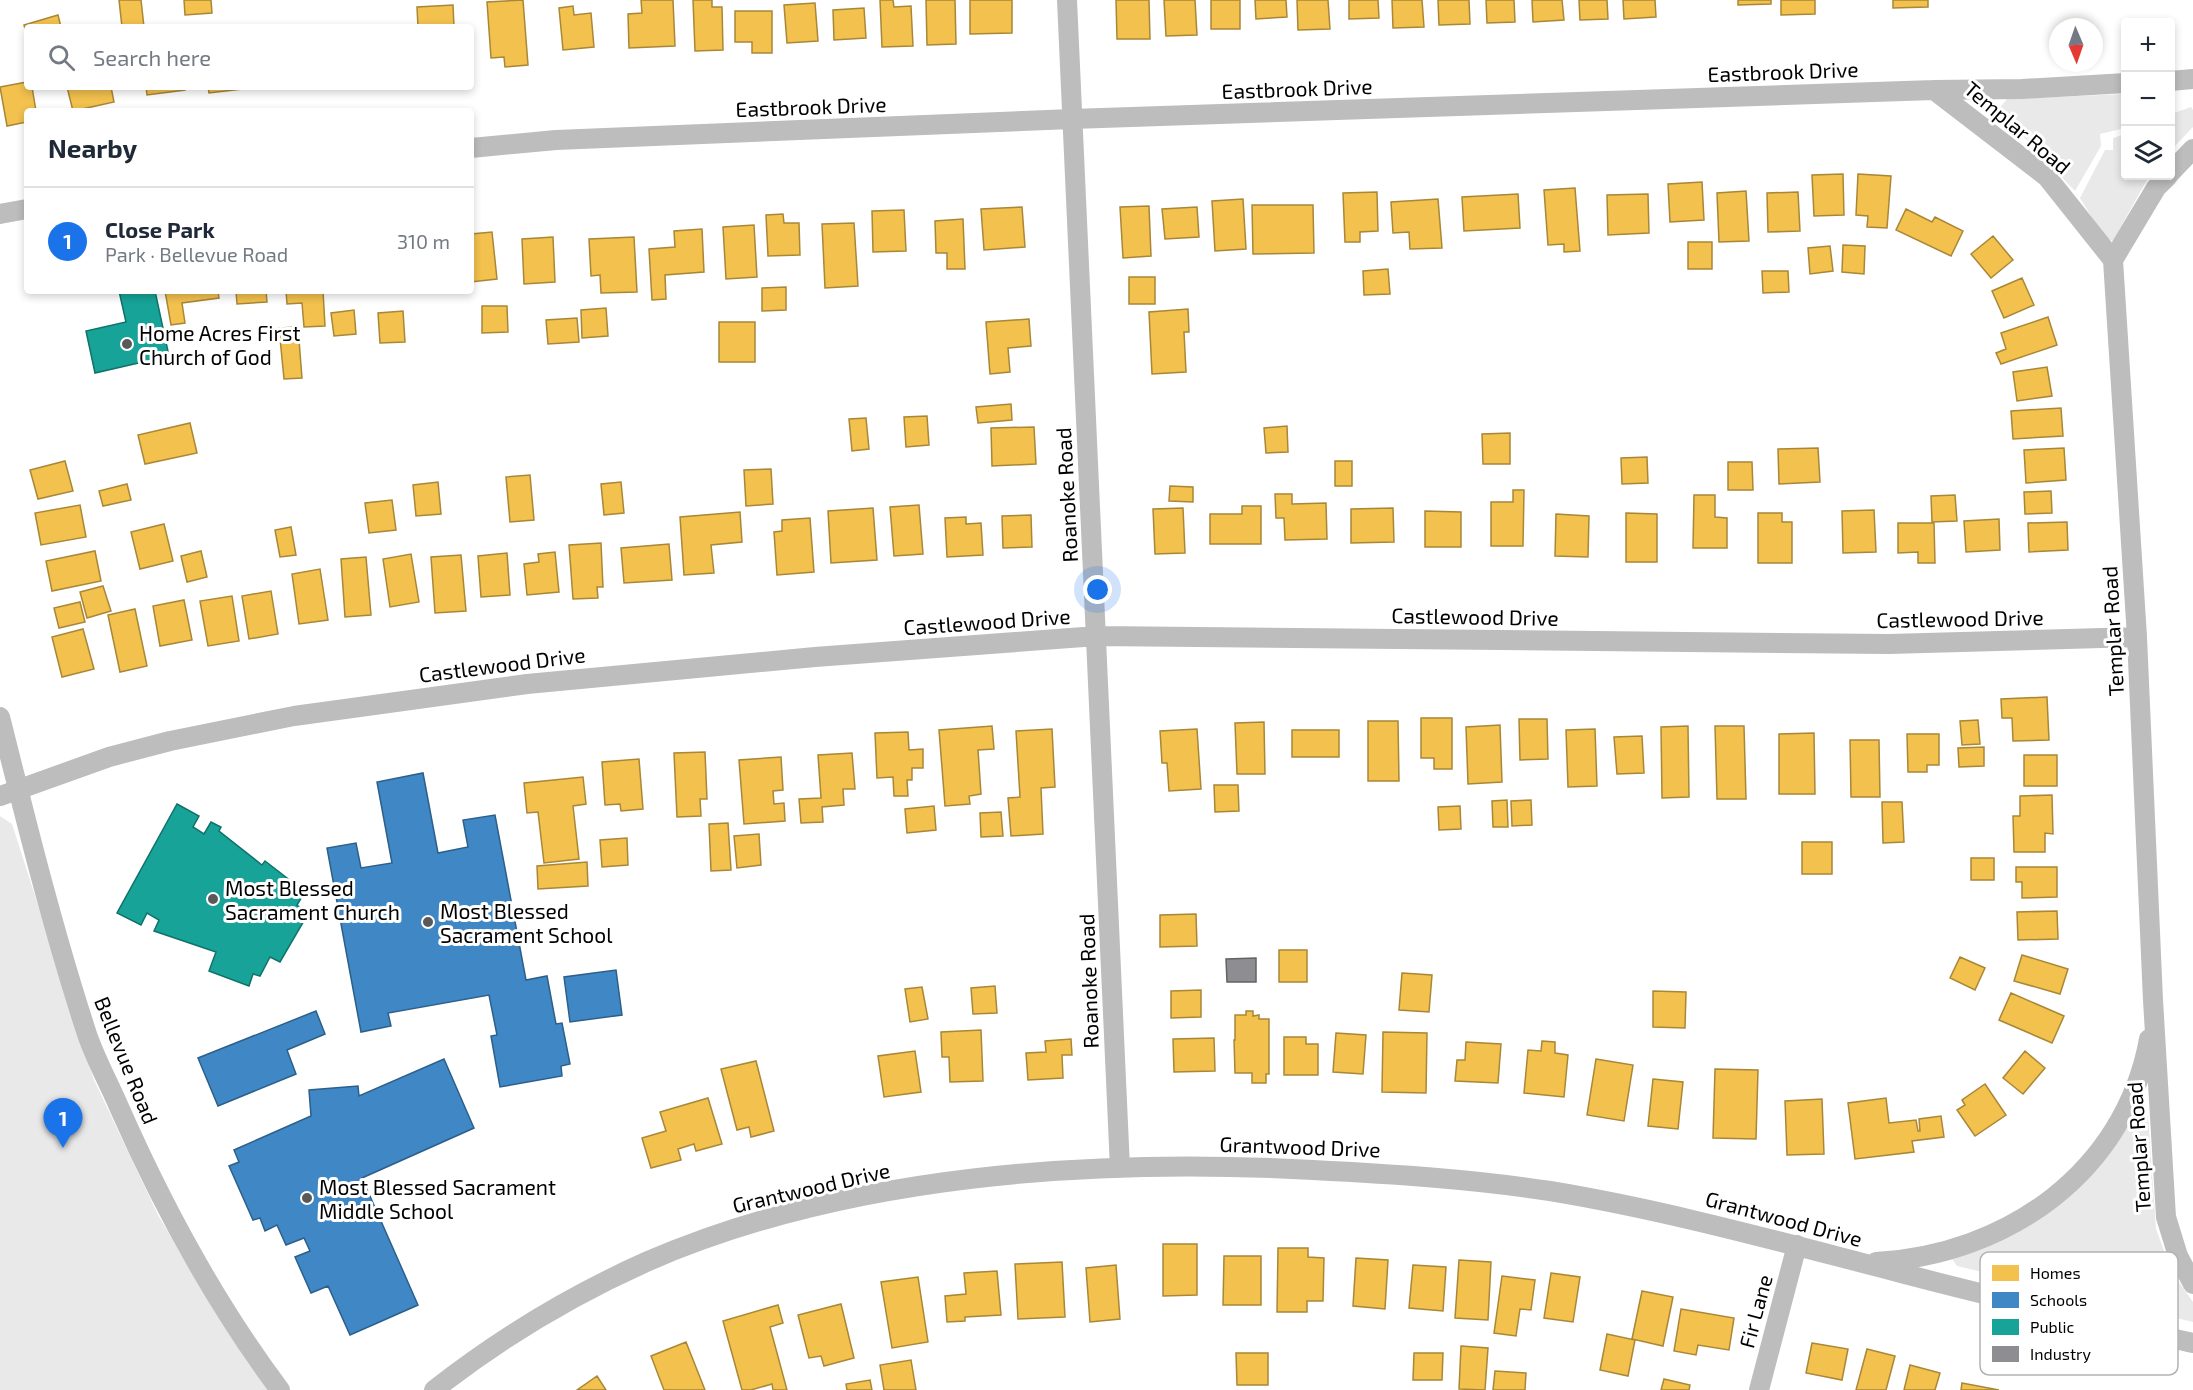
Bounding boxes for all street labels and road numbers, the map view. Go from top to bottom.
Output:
street label: Eastbrook Drive [1707,56,1859,86]
street label: Eastbrook Drive [1221,73,1373,103]
street label: Templar Road [1960,75,2076,179]
street label: Eastbrook Drive [735,91,887,121]
street label: Roanoke Road [1050,427,1082,563]
street label: Templar Road [2096,565,2128,697]
street label: Castlewood Drive [1391,602,1559,630]
street label: Castlewood Drive [903,603,1071,639]
street label: Castlewood Drive [1876,604,2044,632]
street label: Castlewood Drive [417,641,587,687]
street label: Roanoke Road [1073,913,1103,1049]
street label: Bellevue Road [90,993,164,1127]
street label: Templar Road [2121,1081,2155,1213]
street label: Grantwood Drive [1219,1131,1381,1161]
street label: Grantwood Drive [730,1157,892,1217]
street label: Grantwood Drive [1703,1185,1865,1251]
street label: Fir Lane [1733,1272,1777,1350]

